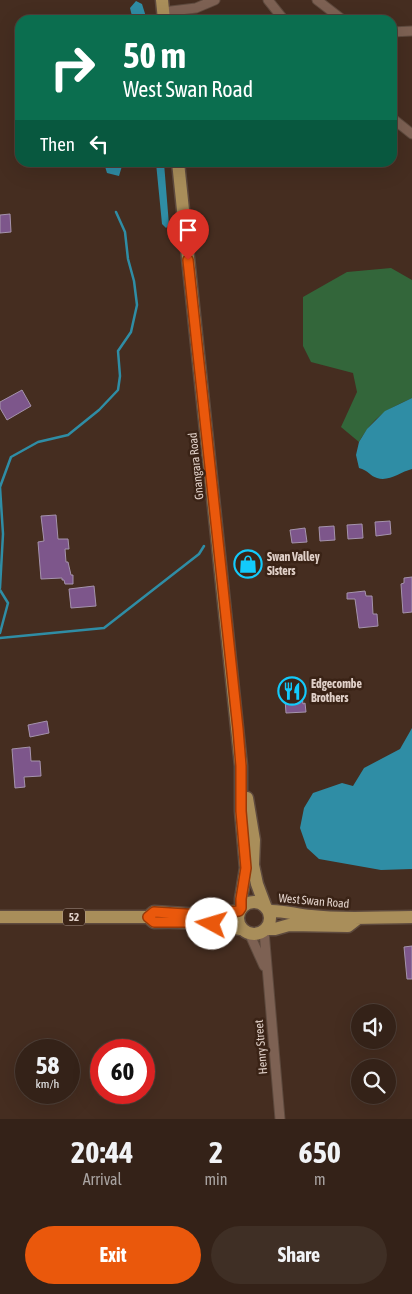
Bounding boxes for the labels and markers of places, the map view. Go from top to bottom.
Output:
pin [167,209,209,260]
shop icon: Swan Valley Sisters [233,549,263,579]
place label: Swan Valley Sisters [267,550,320,578]
restaurant icon: Edgecombe Brothers [277,676,307,706]
place label: Edgecombe Brothers [311,677,363,705]

